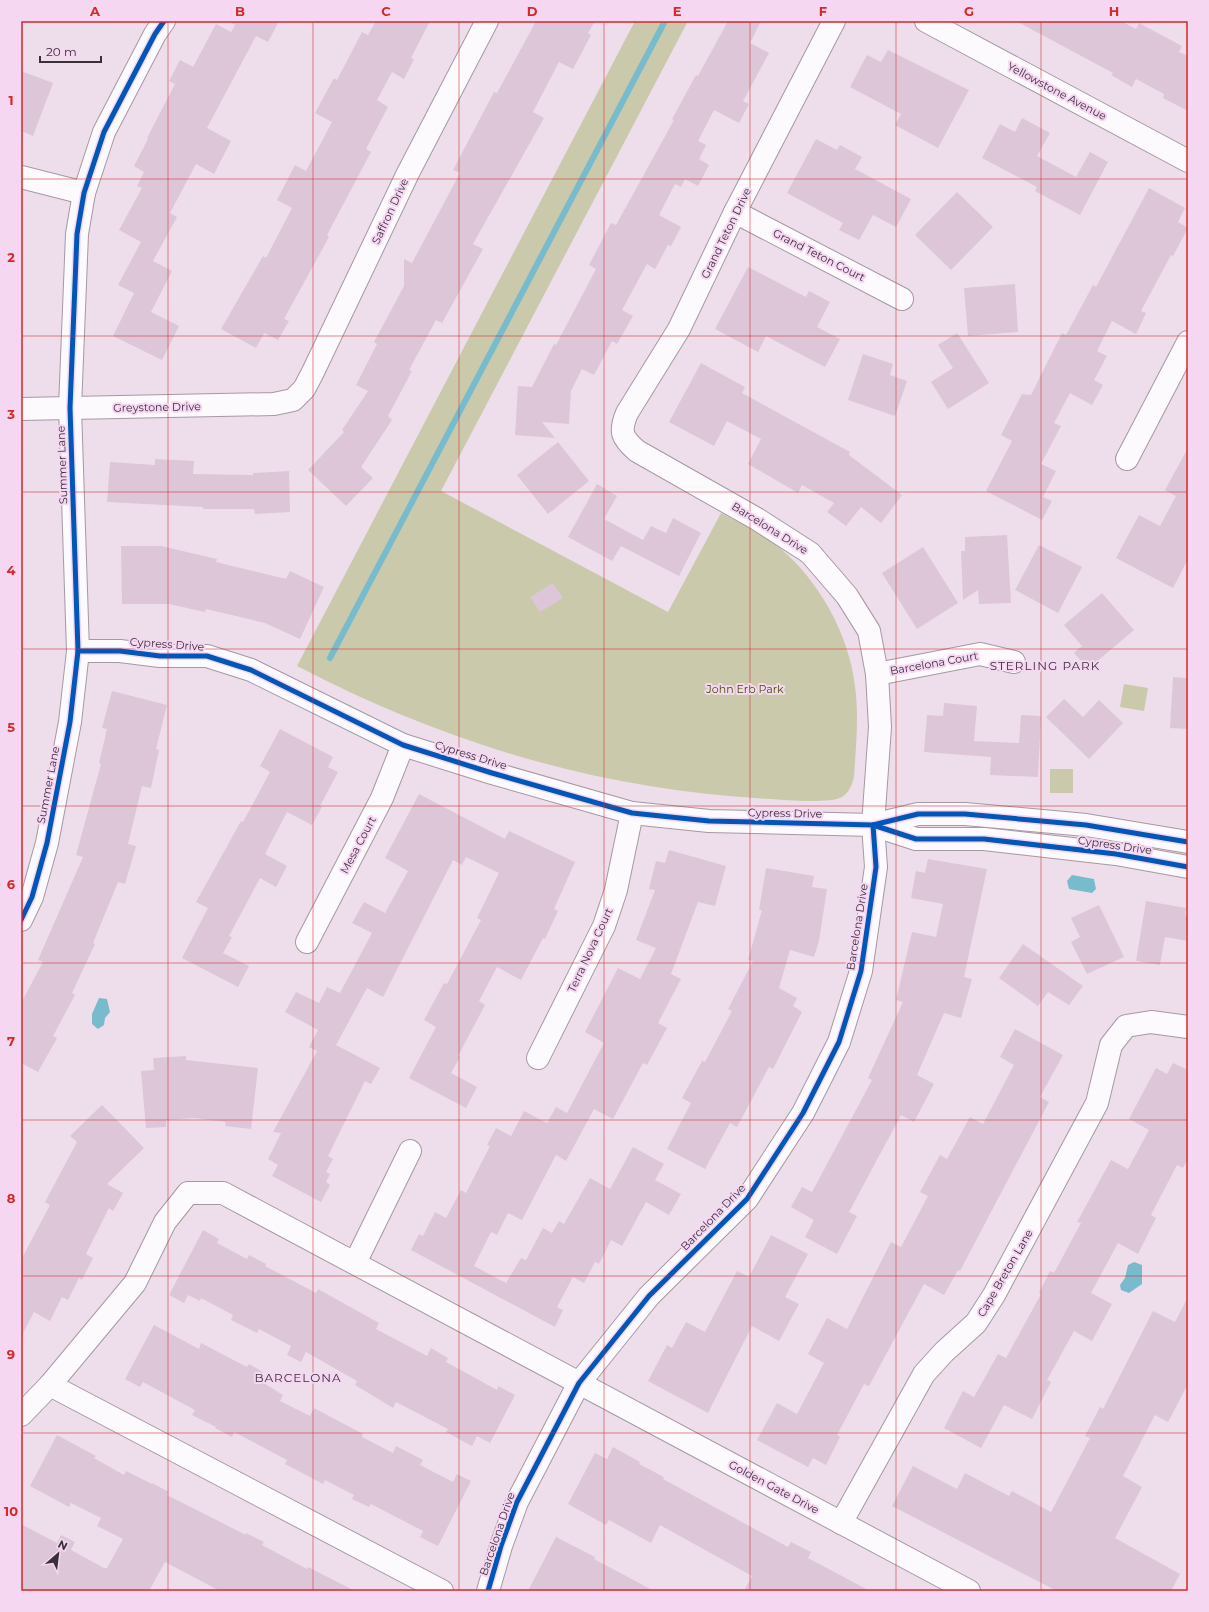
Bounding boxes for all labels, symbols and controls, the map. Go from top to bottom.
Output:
text: A [89,3,101,19]
text: B [235,3,245,19]
text: C [381,3,391,19]
text: D [527,3,538,19]
text: E [673,3,682,19]
text: F [819,3,827,19]
text: G [964,3,974,19]
text: H [1109,3,1119,19]
scale bar [40,38,101,64]
text: 20 m [46,44,77,59]
street label: Yellowstone Avenue [1005,59,1109,123]
text: 1 [8,92,14,108]
street label: Saffron Drive [369,176,412,246]
street label: Grand Teton Drive [698,185,754,281]
street label: Grand Teton Court [771,226,868,285]
text: 2 [7,249,15,265]
street label: Greystone Drive [113,399,201,415]
text: 3 [6,406,15,422]
street label: Summer Lane [54,425,70,504]
street label: Barcelona Drive [729,499,811,557]
text: 4 [7,562,16,578]
street label: Cypress Drive [129,634,205,654]
street label: Barcelona Court [889,648,980,678]
district label: STERLING PARK [990,658,1100,673]
park label: John Erb Park [705,682,784,696]
text: 5 [7,719,15,735]
street label: Cypress Drive [433,737,509,773]
street label: Summer Lane [34,745,62,825]
street label: Cypress Drive [748,805,823,821]
street label: Mesa Court [337,814,379,876]
street label: Cypress Drive [1077,833,1153,857]
text: 6 [7,876,16,892]
street label: Barcelona Drive [843,882,871,971]
street label: Terra Nova Court [564,905,616,995]
text: 7 [7,1033,15,1049]
street label: Barcelona Drive [678,1180,749,1253]
text: 8 [7,1190,16,1206]
street label: Cape Breton Lane [974,1226,1036,1319]
text: 9 [7,1346,15,1362]
district label: BARCELONA [254,1370,342,1385]
street label: Golden Gate Drive [726,1457,822,1517]
street label: Barcelona Drive [476,1490,518,1578]
text: 10 [4,1503,18,1519]
north arrow [38,1534,78,1574]
text: N [55,1537,70,1553]

